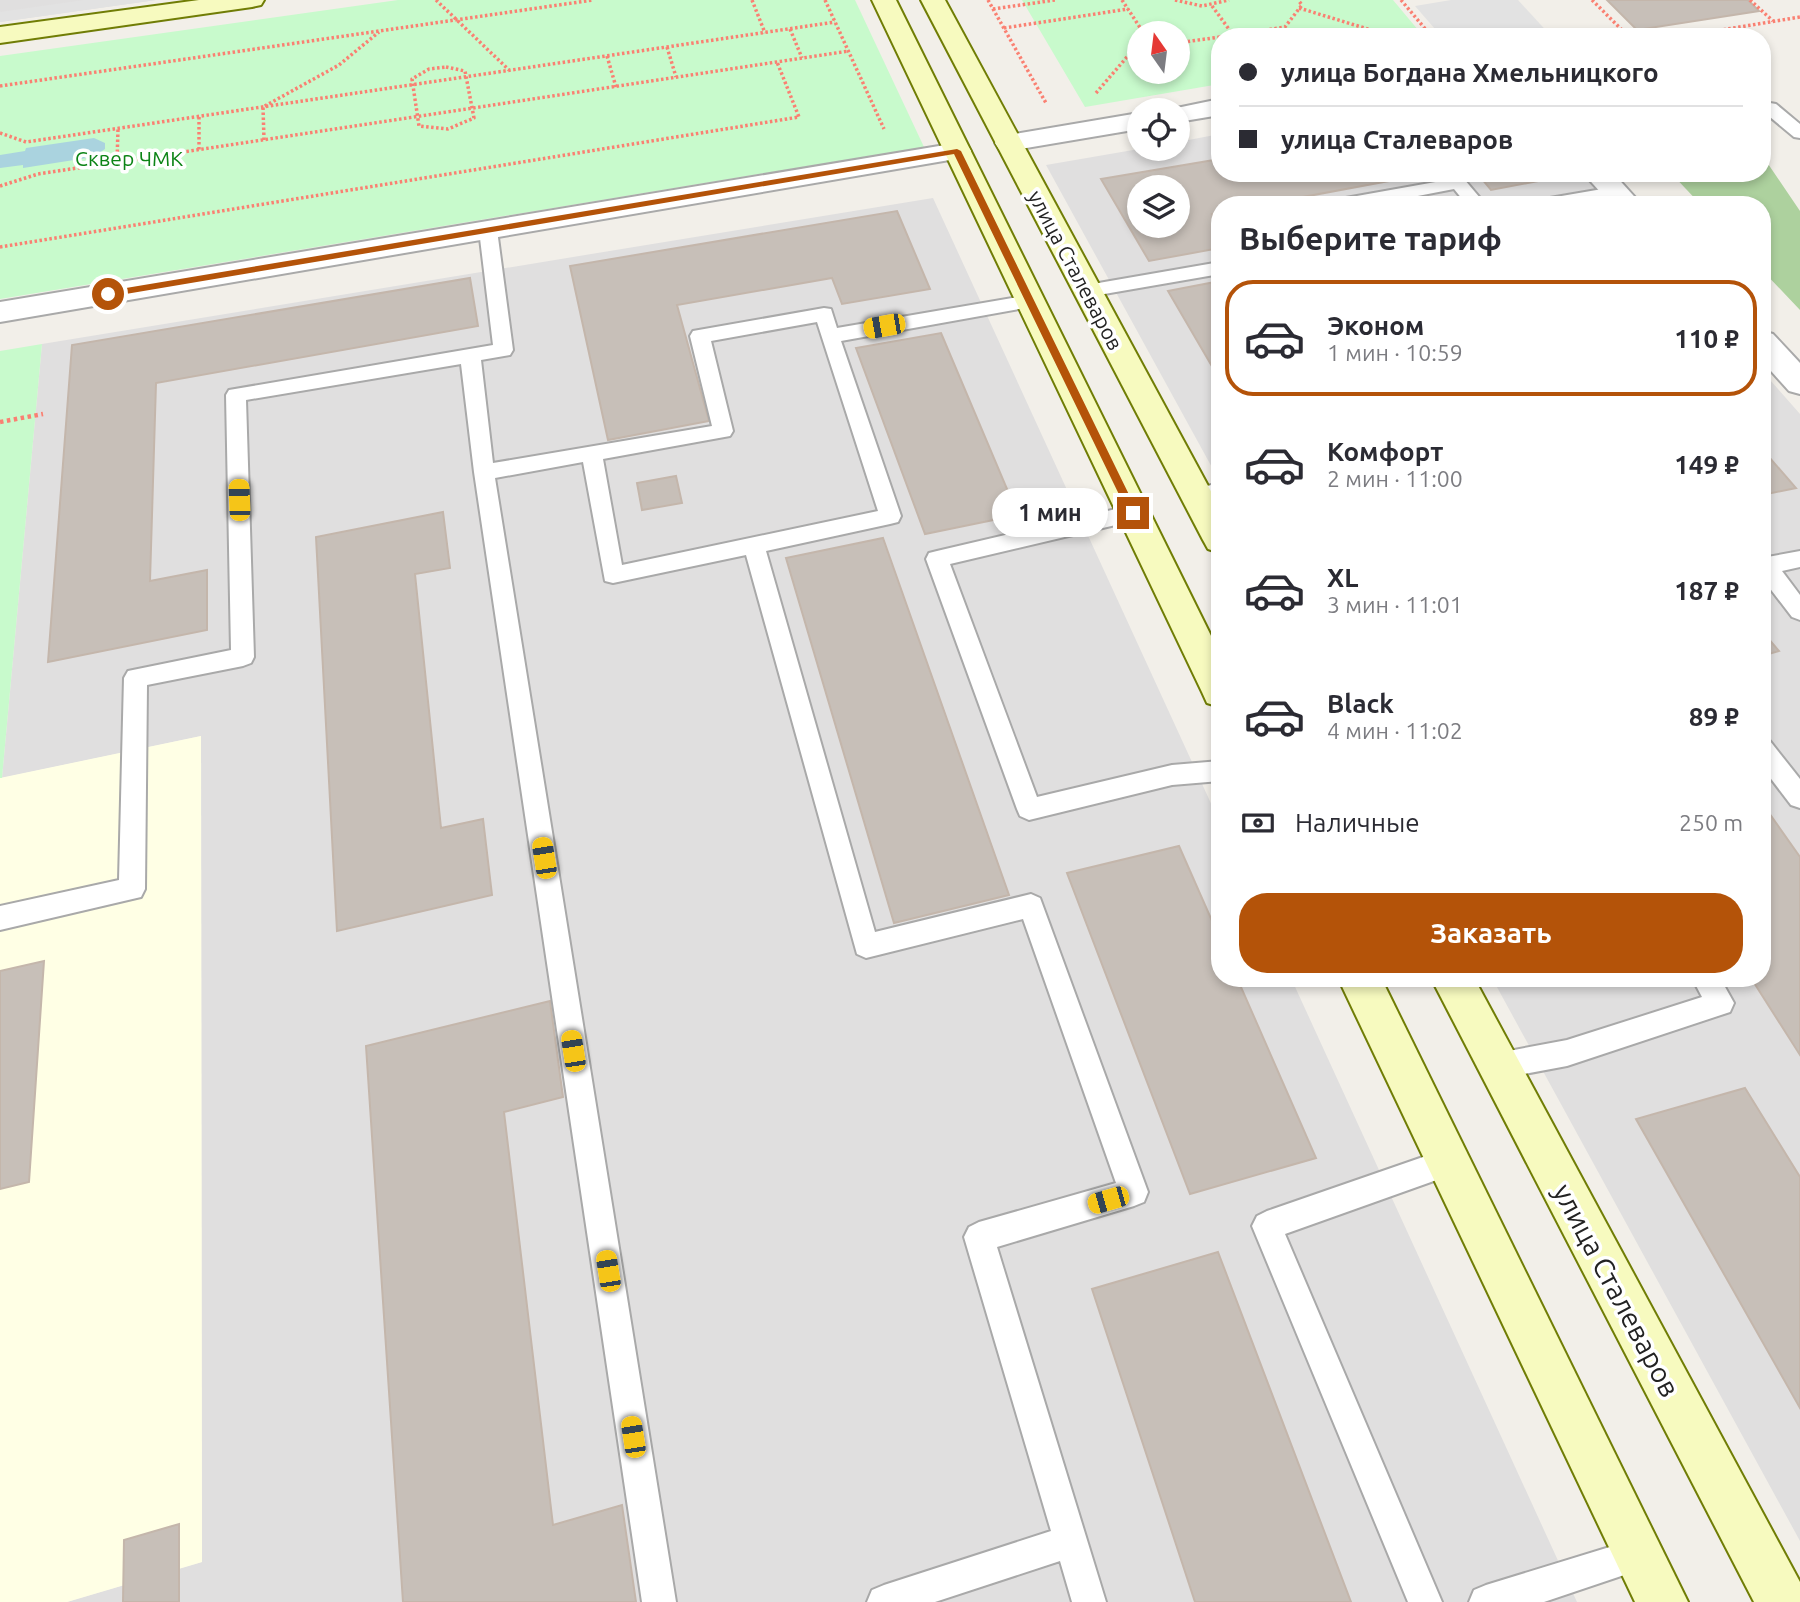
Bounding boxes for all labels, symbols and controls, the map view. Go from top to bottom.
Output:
north arrow [1127,21,1190,84]
map controls [1127,21,1190,238]
text: улица Богдана Хмельницкого [1281,58,1659,87]
button: locate [1127,98,1190,161]
text: улица Сталеваров [1281,125,1513,154]
park label: Сквер ЧМК [75,146,183,170]
button: layers [1127,175,1190,238]
street label: улица Сталеваров [1024,186,1128,354]
text: Выберите тариф [1239,220,1502,256]
route start [92,278,124,310]
icon: car [1243,307,1306,370]
text: Эконом [1327,311,1424,340]
car [862,312,907,340]
text: 110 ₽ [1674,324,1739,353]
text: 1 мин · 10:59 [1327,340,1463,365]
icon: car [1243,433,1306,496]
text: Комфорт [1327,437,1443,466]
text: 149 ₽ [1674,450,1739,479]
text: 2 мин · 11:00 [1327,466,1463,491]
car [228,479,251,521]
callout: 1 мин [993,489,1108,538]
route end [1117,497,1149,529]
text: 1 мин [1018,500,1082,525]
icon: car [1243,559,1306,622]
text: XL [1327,563,1358,592]
text: 187 ₽ [1674,576,1739,605]
text: 3 мин · 11:01 [1327,592,1463,617]
icon: car [1243,685,1306,748]
text: Black [1327,689,1394,718]
text: 89 ₽ [1689,702,1739,731]
text: 4 мин · 11:02 [1327,718,1463,743]
icon: cash [1239,804,1277,842]
text: Наличные [1295,808,1420,837]
text: 250 m [1679,810,1743,835]
car [531,836,558,880]
button: Заказать [1239,893,1743,973]
car [560,1029,587,1073]
street label: улица Сталеваров [1548,1178,1686,1402]
car [1085,1184,1132,1216]
car [595,1249,622,1293]
car [620,1415,647,1459]

